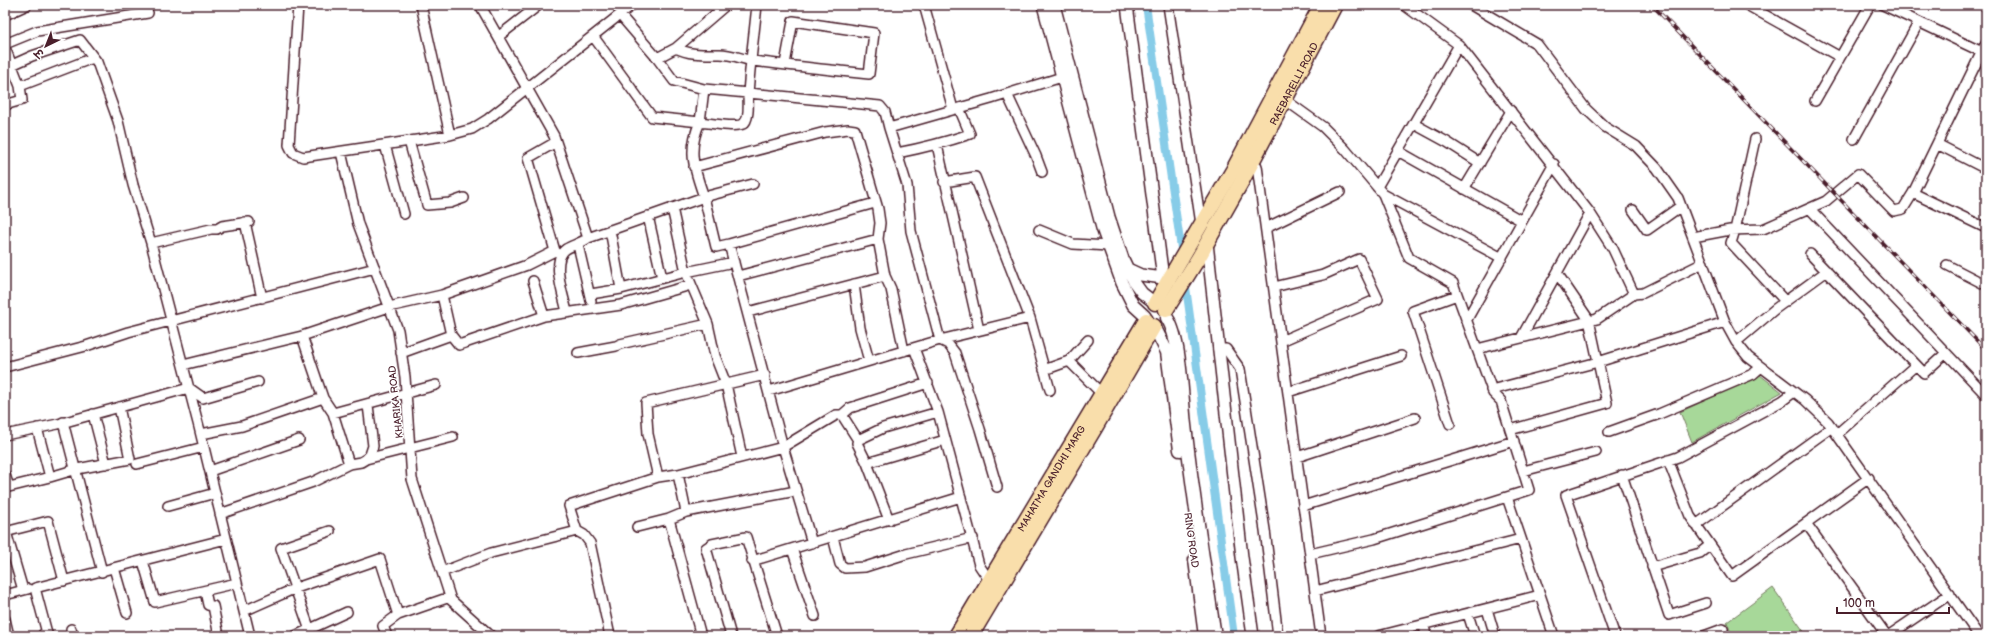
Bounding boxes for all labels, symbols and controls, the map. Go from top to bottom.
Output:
north arrow [26,26,66,66]
street label: RAEBARELLI ROAD [1268,41,1321,127]
text: उ [31,45,47,61]
street label: KHARIKA ROAD [386,365,406,439]
street label: MAHATMA GANDHI MARG [1015,423,1088,534]
street label: RING ROAD [1181,512,1201,569]
scale bar [1837,589,1949,615]
text: 100 m [1843,596,1875,611]

